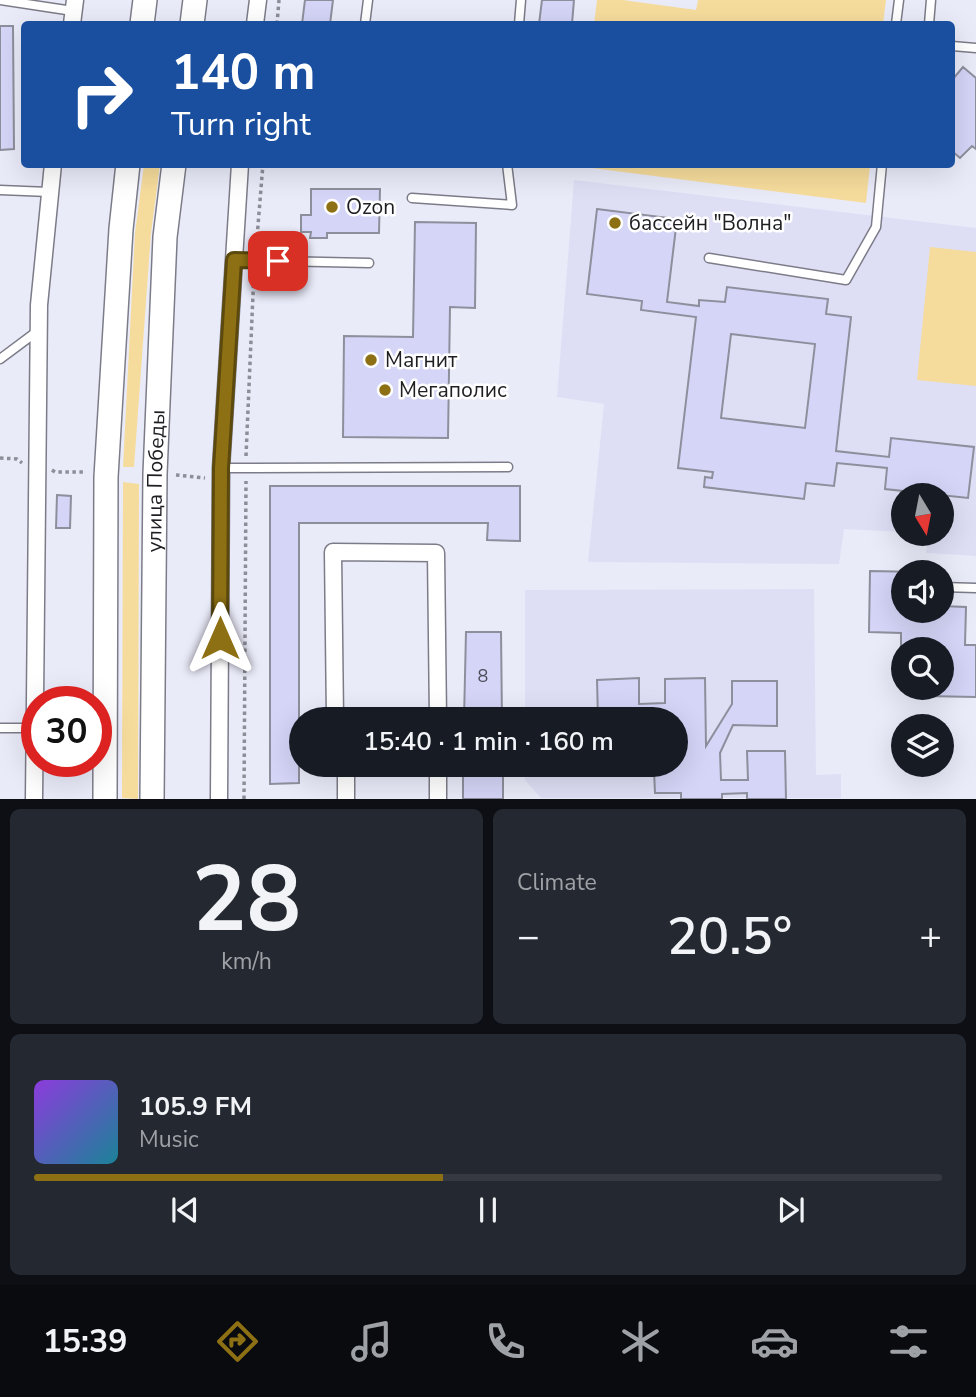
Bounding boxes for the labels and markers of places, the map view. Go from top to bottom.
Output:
place label: Ozon [346,193,395,221]
marker: Ozon [324,199,340,215]
place label: бассейн "Волна" [629,209,791,237]
marker: бассейн "Волна" [607,215,623,231]
pin [248,231,308,291]
place label: Магнит [385,346,458,374]
marker: Магнит [363,352,379,368]
place label: Мегаполис [399,376,507,404]
marker: Мегаполис [377,382,393,398]

